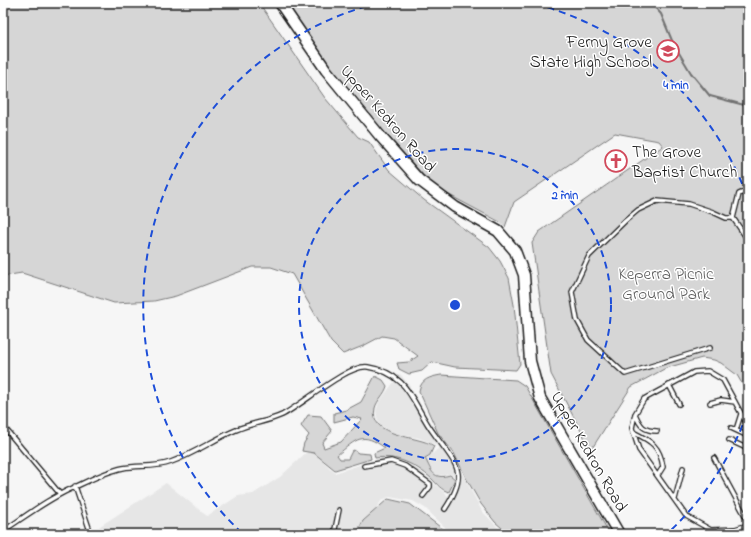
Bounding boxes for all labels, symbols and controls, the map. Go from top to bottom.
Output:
place label: Ferny Grove State High School [530,30,652,77]
school or university icon: Ferny Grove State High School [655,38,681,64]
street label: Upper Kedron Road [334,60,442,179]
text: 4 min [662,77,689,95]
place label: The Grove Baptist Church [631,140,737,185]
church icon: The Grove Baptist Church [603,148,629,174]
text: 2 min [551,187,578,205]
park label: Keperra Picnic Ground Park [618,262,714,307]
centre of rings [448,298,462,312]
street label: Upper Kedron Road [544,387,634,517]

